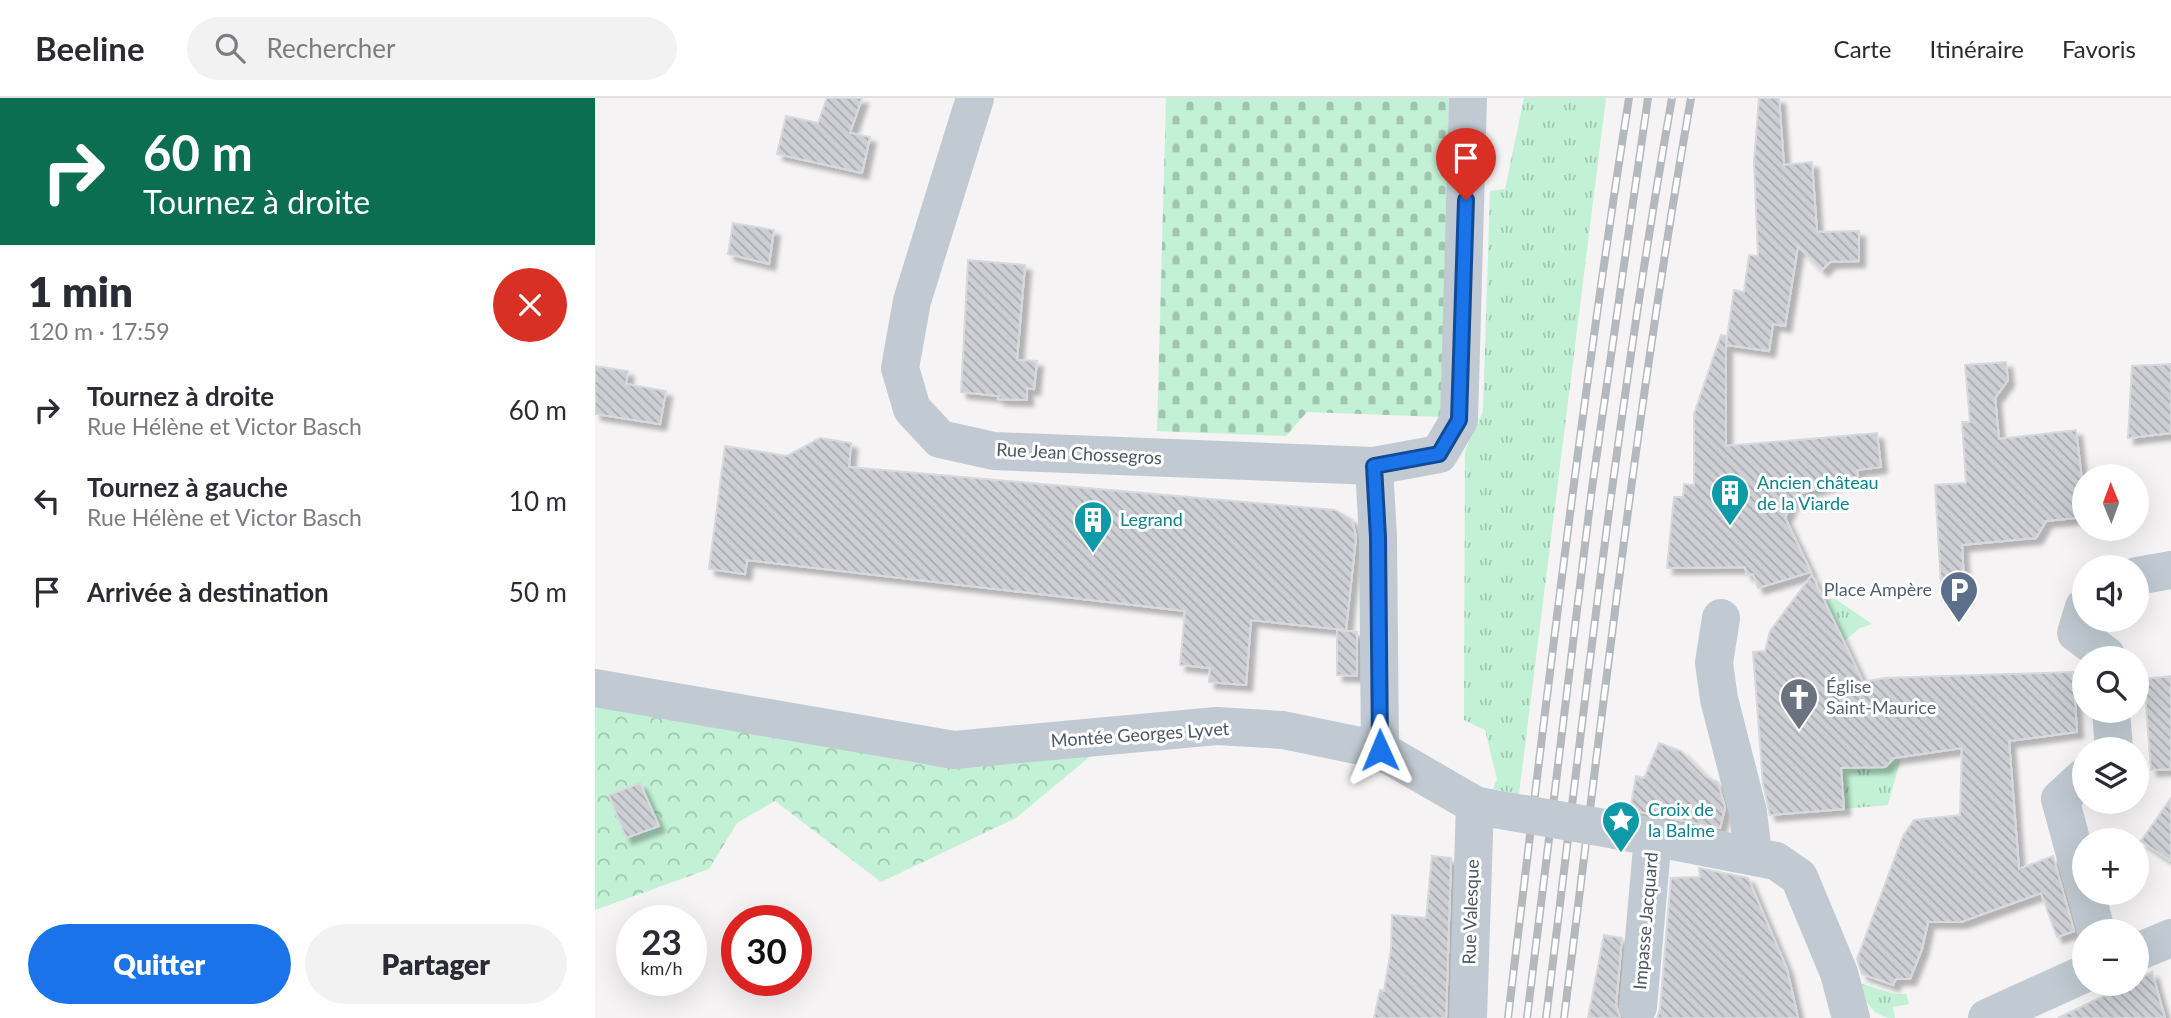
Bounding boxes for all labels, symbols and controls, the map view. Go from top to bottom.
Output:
search box [187,17,677,80]
text: Beeline [35,28,145,68]
icon: search [211,29,249,67]
text: Rechercher [267,32,395,64]
text: Carte [1834,34,1892,63]
text: Itinéraire [1930,34,2024,63]
text: Favoris [2062,34,2136,63]
text: 60 m [143,123,253,181]
icon: right [28,126,119,217]
pin [1436,128,1496,200]
icon: arrive [1447,139,1485,177]
text: Tournez à droite [143,182,370,221]
text: 1 min [28,266,133,316]
button: close [493,268,567,342]
text: 120 m · 17:59 [28,317,170,345]
text: Tournez à droite [87,380,274,412]
icon: right [28,391,66,429]
text: 60 m [509,394,567,426]
text: Rue Hélène et Victor Basch [87,412,362,440]
street label: Rue Jean Chossegros [996,438,1163,468]
north arrow [2072,464,2149,541]
map controls [2072,464,2149,996]
text: Tournez à gauche [87,471,288,503]
place label: Ancien château de la Viarde [1757,471,1879,514]
building icon: Ancien château de la Viarde [1709,472,1751,527]
icon: left [28,482,66,520]
text: 10 m [509,485,567,517]
building icon: Legrand [1072,499,1114,554]
text: Rue Hélène et Victor Basch [87,503,362,531]
place label: Legrand [1120,508,1183,530]
button: sound [2072,555,2149,632]
parking icon: Place Ampère [1938,569,1980,624]
icon: arrive [28,573,66,611]
text: Arrivée à destination [87,576,329,608]
text: 50 m [509,576,567,608]
place label: Place Ampère [1824,578,1932,600]
button: search [2072,646,2149,723]
place label: Église Saint-Maurice [1826,675,1936,718]
church icon: Église Saint-Maurice [1778,676,1820,731]
position arrow [1343,713,1417,787]
street label: Montée Georges Lyvet [1050,717,1230,751]
button: layers [2072,737,2149,814]
place label: Croix de la Balme [1648,798,1715,841]
place icon: Croix de la Balme [1600,799,1642,854]
button: + [2072,828,2149,905]
street label: Impasse Jacquard [1628,851,1662,991]
street label: Rue Valesque [1457,859,1483,965]
speed limit sign: 30 [721,905,812,996]
button: − [2072,919,2149,996]
text: 23 [641,920,682,962]
button: Quitter [28,924,291,1004]
button: Partager [305,924,567,1004]
text: km/h [640,957,683,979]

